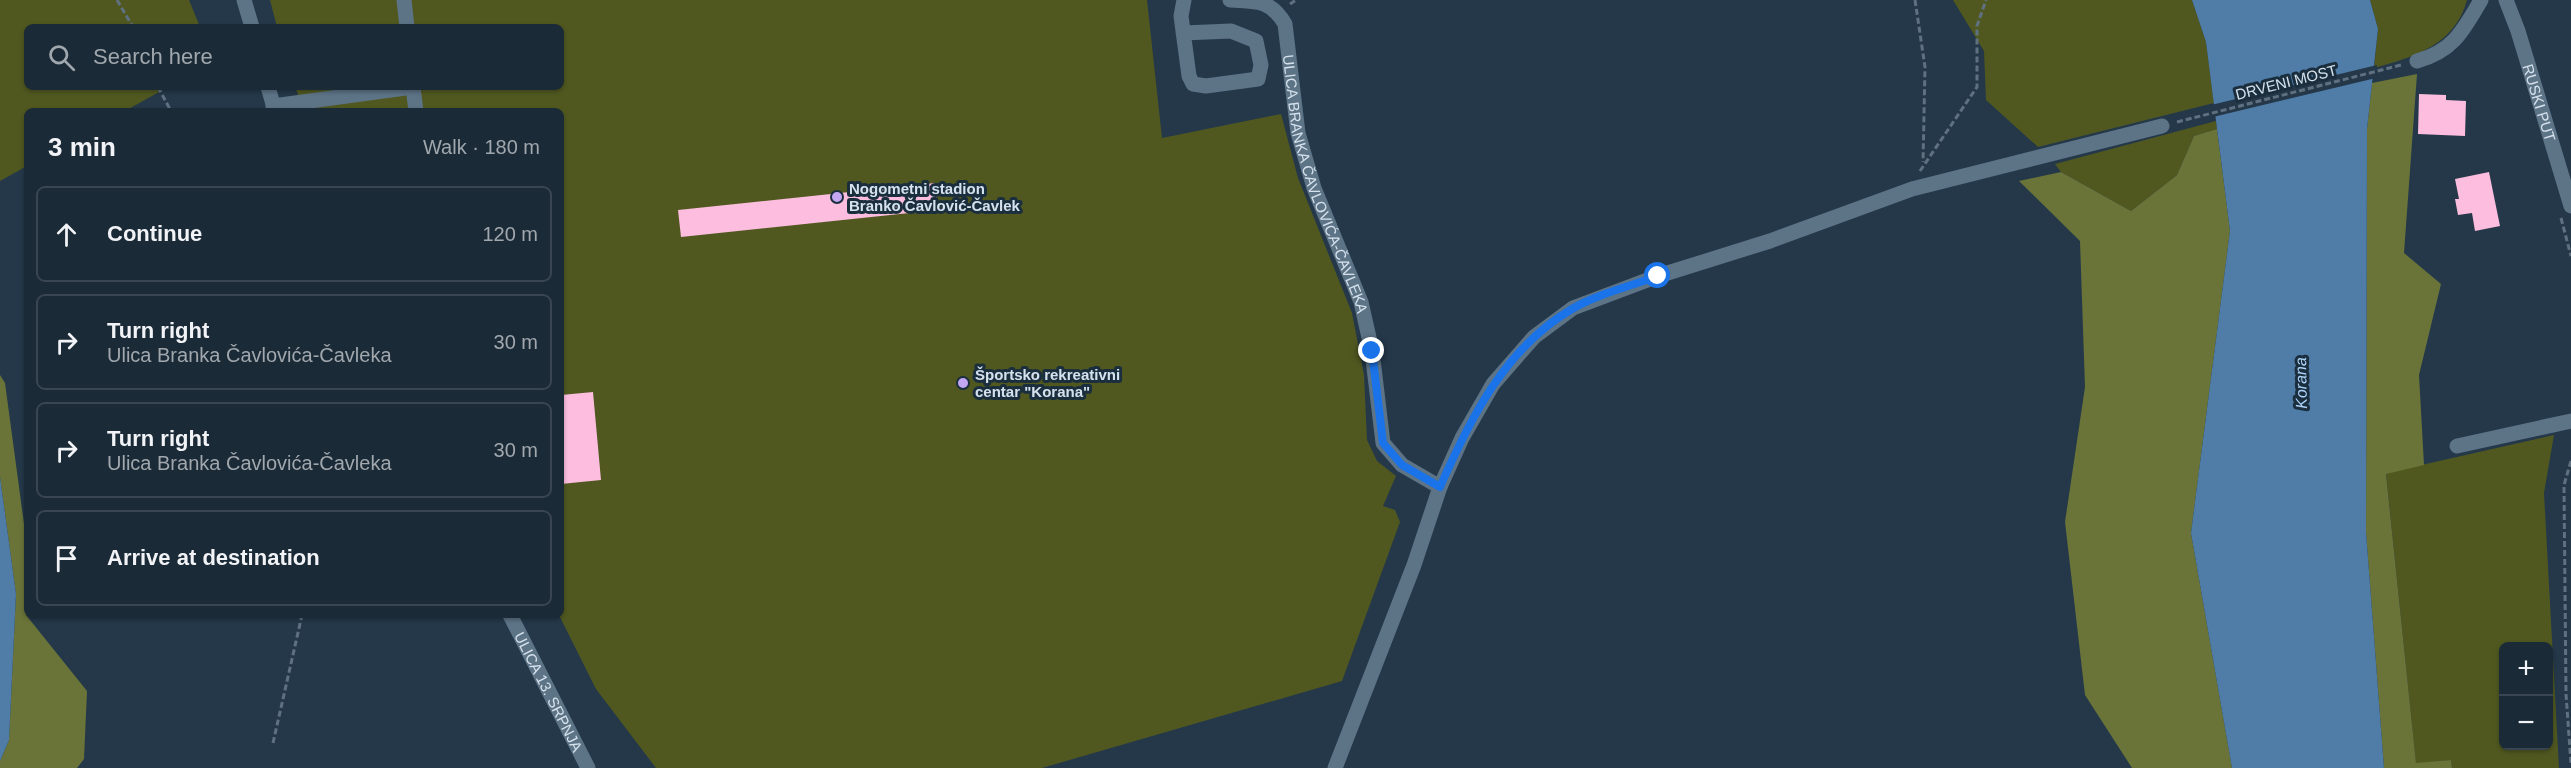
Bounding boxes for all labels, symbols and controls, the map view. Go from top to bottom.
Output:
search box [24,24,564,90]
icon: search [45,41,78,74]
text: Search here [93,44,213,69]
street label: ULICA BRANKA ČAVLOVIĆA-ČAVLEKA [1280,53,1372,315]
street label: DRVENI MOST [2234,61,2338,103]
street label: RUSKI PUT [2520,62,2559,143]
text: 3 min [48,132,116,162]
text: Walk · 180 m [423,136,540,158]
place label: Nogometni stadion Branko Čavlović-Čavlek [849,180,1021,214]
marker: Nogometni stadion Branko Čavlović-Čavlek [830,190,844,204]
icon: ahead [50,218,83,251]
text: Continue [107,221,202,246]
text: 120 m [482,223,538,245]
route start [1644,262,1670,288]
text: Turn right [107,318,209,343]
icon: right [50,326,83,359]
text: 30 m [494,331,538,353]
route end [1358,337,1384,363]
text: Ulica Branka Čavlovića-Čavleka [107,344,392,366]
water label: Korana [2292,357,2310,409]
place label: Športsko rekreativni centar "Korana" [975,366,1120,400]
marker: Športsko rekreativni centar "Korana" [956,376,970,390]
text: Turn right [107,426,209,451]
icon: right [50,434,83,467]
text: 30 m [494,439,538,461]
text: Ulica Branka Čavlovića-Čavleka [107,452,392,474]
icon: arrive [50,542,83,575]
text: Arrive at destination [107,545,320,570]
street label: ULICA 13. SRPNJA [512,629,587,754]
map controls [2499,642,2553,750]
button: + [2499,642,2553,696]
button: − [2499,696,2553,750]

